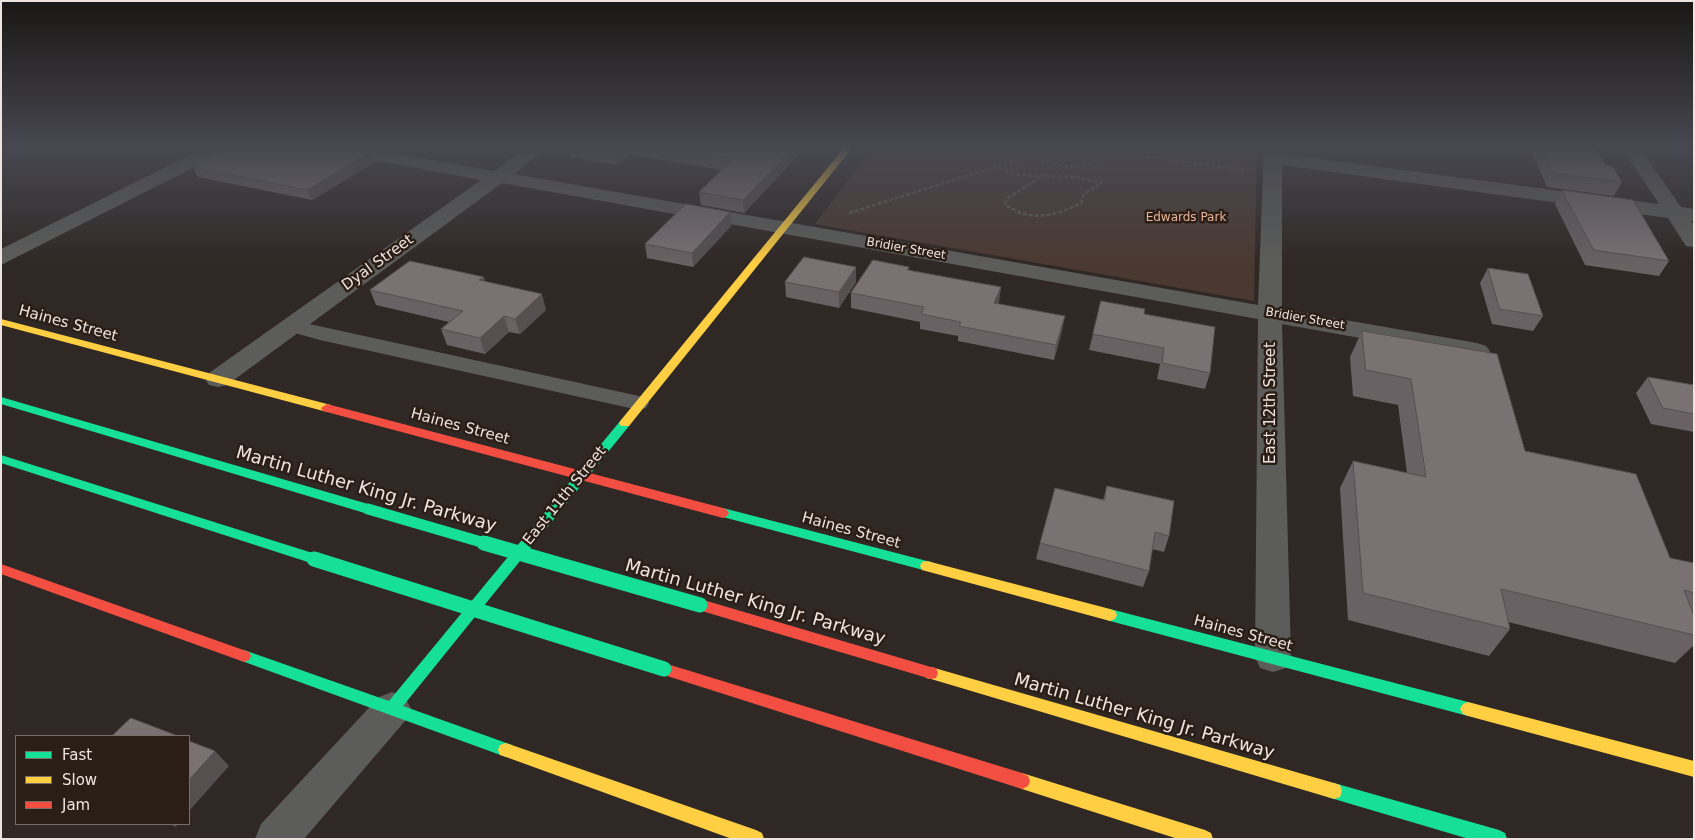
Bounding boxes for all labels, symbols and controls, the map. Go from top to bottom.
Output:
park label: Edwards Park [1146,211,1226,225]
street label: Dyal Street [339,231,417,295]
street label: Bridier Street [865,235,947,263]
street label: Haines Street [17,302,119,346]
street label: Bridier Street [1264,305,1346,333]
street label: East 12th Street [1262,342,1280,464]
street label: Haines Street [409,405,511,449]
street label: Martin Luther King Jr. Parkway [233,442,499,538]
street label: East 11th Street [520,443,610,549]
street label: Haines Street [800,509,902,553]
street label: Martin Luther King Jr. Parkway [622,555,888,651]
street label: Haines Street [1192,612,1294,656]
street label: Martin Luther King Jr. Parkway [1011,669,1277,765]
legend [15,735,190,825]
text: Fast [62,746,92,764]
text: Slow [62,771,97,789]
text: Jam [62,796,90,814]

